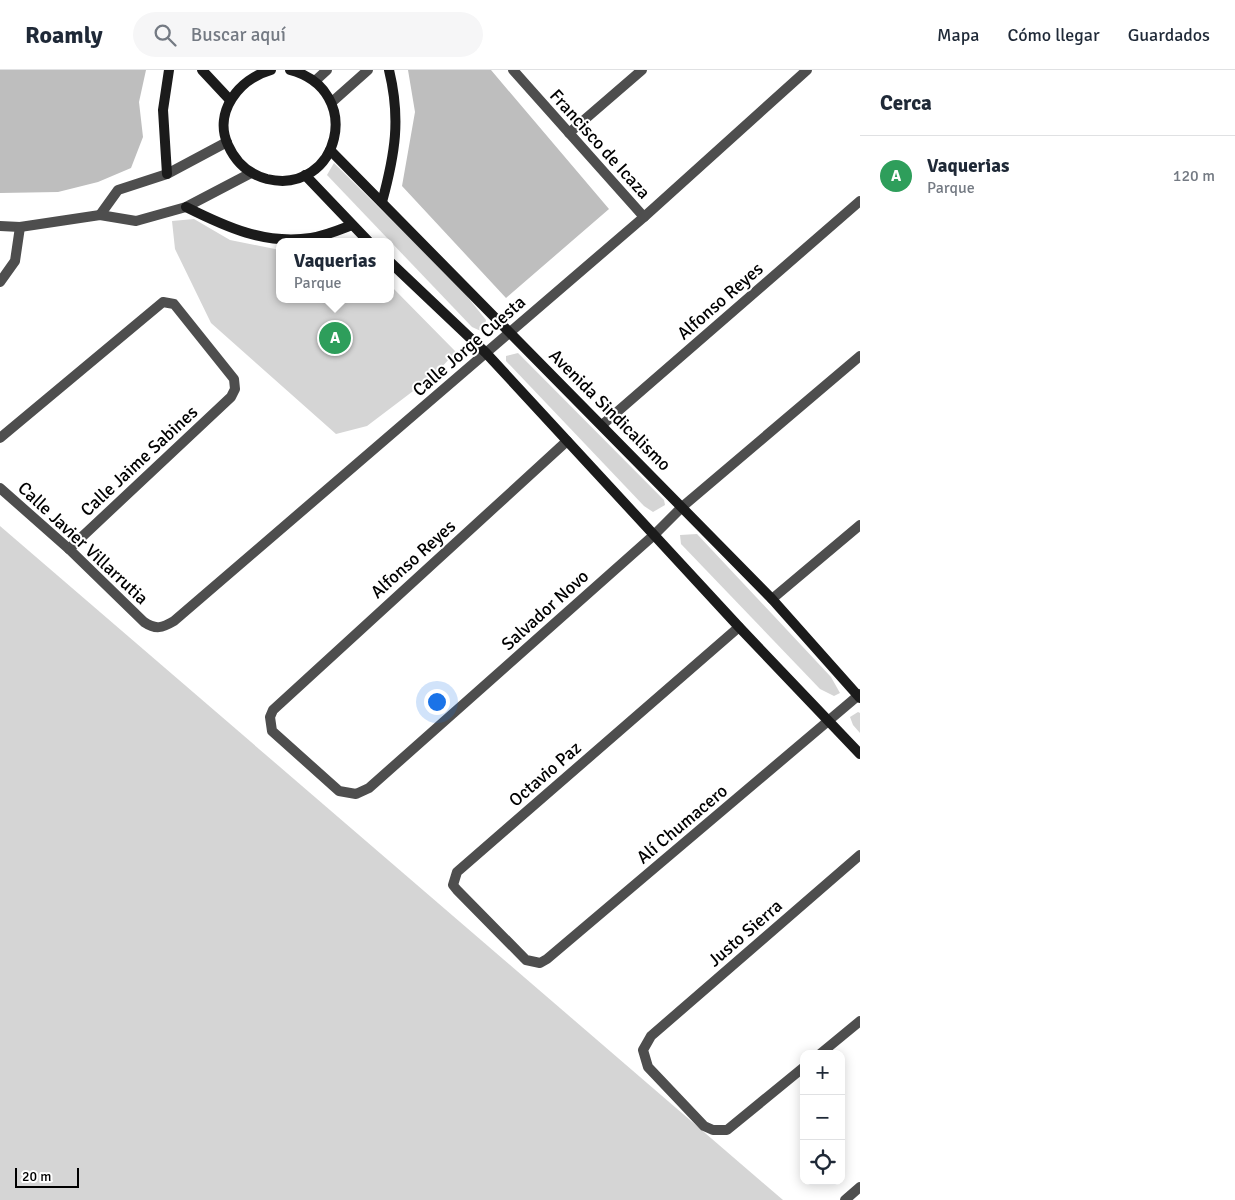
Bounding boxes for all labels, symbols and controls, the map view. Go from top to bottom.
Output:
search box [133,12,483,57]
text: Roamly [25,20,103,50]
icon: search [151,21,179,49]
text: Buscar aquí [191,23,286,47]
text: Mapa [937,24,979,46]
text: Cómo llegar [1007,24,1100,46]
text: Guardados [1128,24,1210,46]
street label: Francisco de Icaza [545,85,655,203]
text: Cerca [880,90,932,116]
text: Vaquerias [927,154,1009,178]
text: A [891,166,901,186]
text: 120 m [1173,166,1215,186]
text: Parque [927,178,975,198]
popup [276,238,394,303]
text: Vaquerias [294,249,376,273]
street label: Alfonso Reyes [673,258,768,344]
text: Parque [294,273,342,293]
street label: Calle Jorge Cuesta [408,291,530,401]
pin: A [319,319,351,357]
street label: Avenida Sindicalismo [544,344,676,476]
street label: Calle Jaime Sabines [76,401,202,521]
street label: Calle Javier Villarrutia [13,477,153,609]
street label: Alfonso Reyes [366,515,460,603]
street label: Salvador Novo [497,565,593,655]
your location [424,689,450,715]
street label: Octavio Paz [504,737,586,811]
street label: Alí Chumacero [632,780,732,868]
street label: Justo Sierra [703,895,787,971]
map controls [800,1050,845,1185]
button: + [800,1050,845,1095]
button: − [800,1095,845,1140]
button: locate [800,1140,845,1185]
scale bar [15,1165,79,1188]
text: 20 m [22,1168,51,1185]

